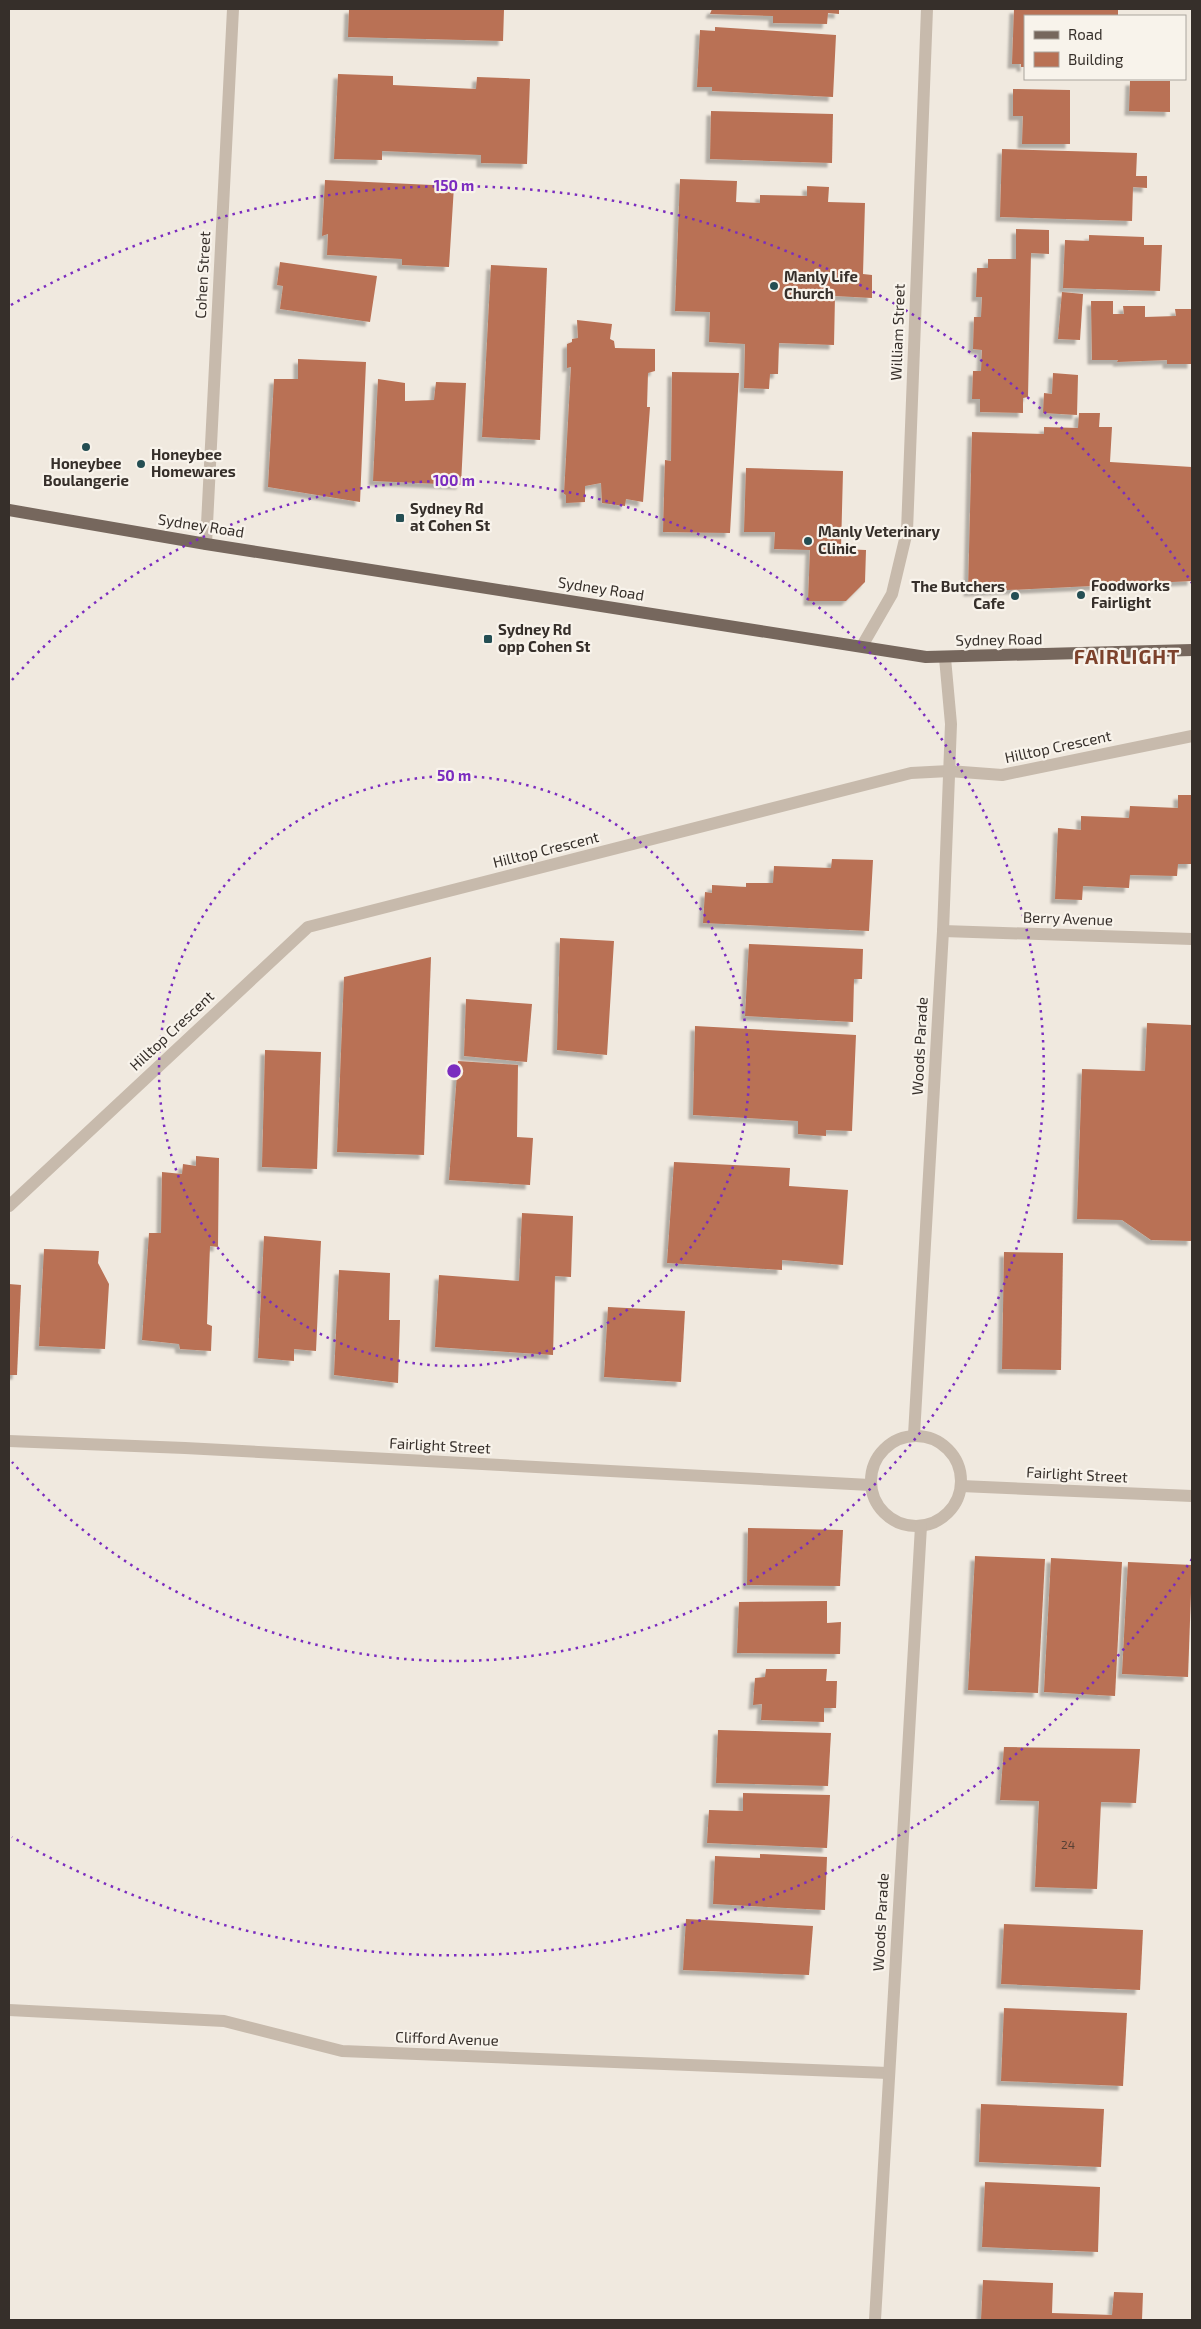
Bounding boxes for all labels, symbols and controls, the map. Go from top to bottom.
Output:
legend [1024,15,1186,80]
text: Road [1068,25,1103,43]
text: Building [1068,50,1124,68]
text: 150 m [434,176,474,194]
street label: Cohen Street [191,230,213,319]
place label: Manly Life Church [784,267,858,302]
marker: Manly Life Church [768,280,780,292]
street label: William Street [886,283,908,381]
marker: Honeybee Boulangerie [80,441,92,453]
place label: Honeybee Homewares [151,445,236,480]
place label: Honeybee Boulangerie [43,454,129,489]
marker: Honeybee Homewares [135,458,147,470]
text: 100 m [433,471,475,489]
place label: Sydney Rd at Cohen St [410,499,490,534]
street label: Sydney Road [157,509,246,541]
marker: Sydney Rd at Cohen St [394,512,406,524]
place label: Manly Veterinary Clinic [818,522,941,557]
marker: Manly Veterinary Clinic [802,535,814,547]
street label: Sydney Road [557,572,646,604]
place label: Foodworks Fairlight [1091,576,1170,611]
place label: The Butchers Cafe [911,577,1005,612]
marker: Foodworks Fairlight [1075,589,1087,601]
marker: The Butchers Cafe [1009,590,1021,602]
place label: Sydney Rd opp Cohen St [498,620,590,655]
street label: Sydney Road [955,629,1043,649]
marker: Sydney Rd opp Cohen St [482,633,494,645]
district label: FAIRLIGHT [1074,644,1180,668]
street label: Hilltop Crescent [1003,726,1113,766]
text: 50 m [437,766,471,784]
street label: Hilltop Crescent [491,827,601,871]
street label: Berry Avenue [1023,907,1113,929]
street label: Hilltop Crescent [125,986,217,1074]
street label: Woods Parade [907,996,931,1096]
centre of rings [445,1062,463,1080]
street label: Fairlight Street [389,1433,492,1457]
street label: Fairlight Street [1026,1462,1129,1486]
house number: 24 [1061,1837,1075,1851]
street label: Woods Parade [868,1872,892,1972]
street label: Clifford Avenue [395,2027,499,2049]

